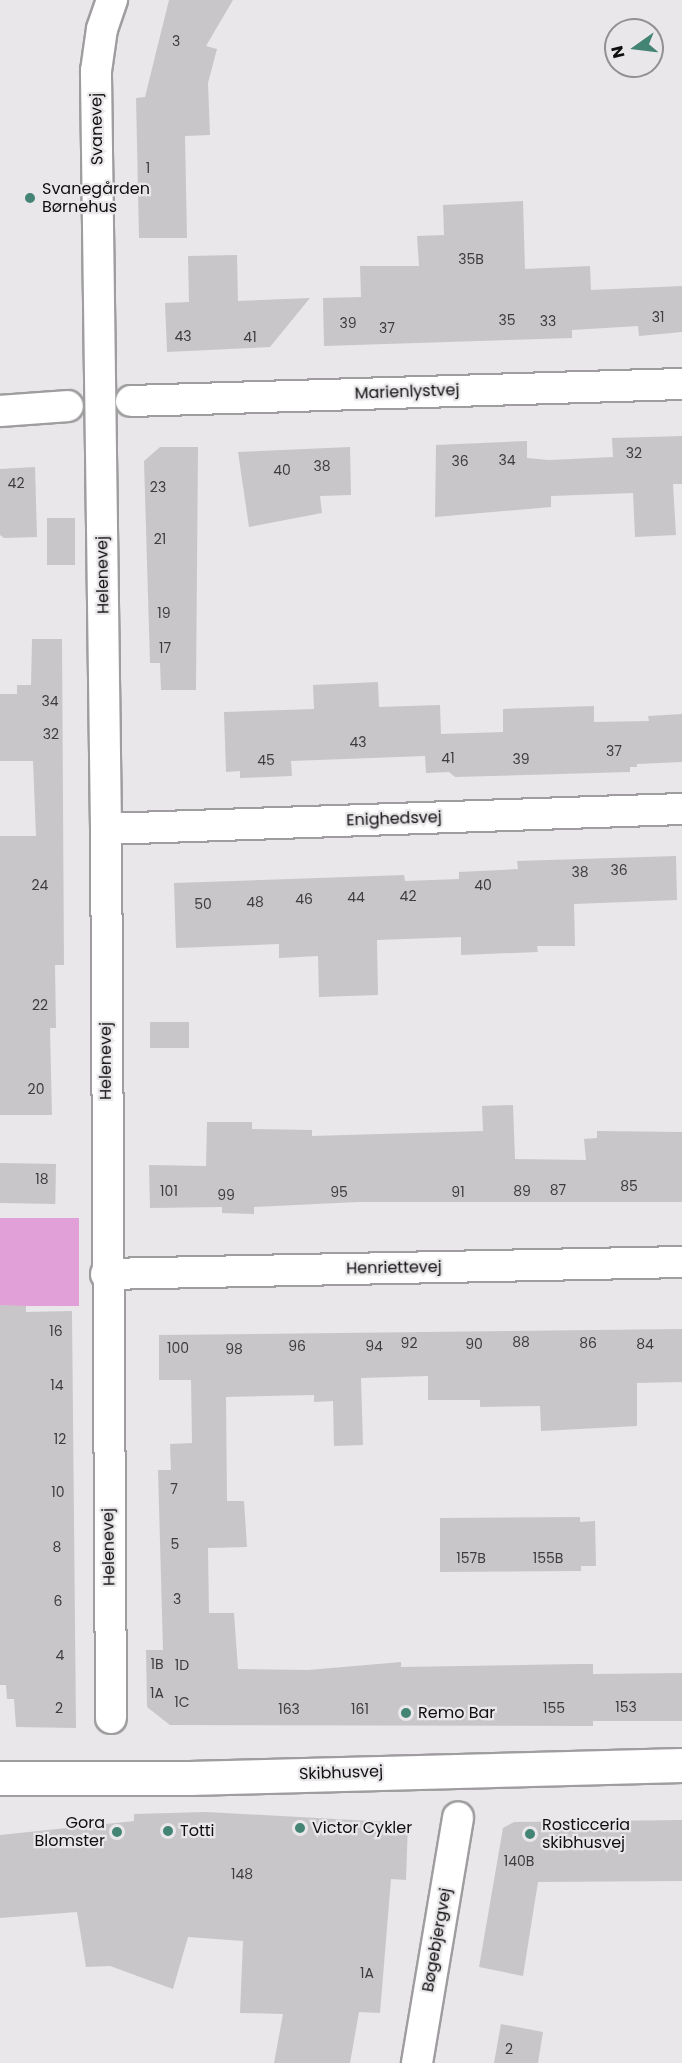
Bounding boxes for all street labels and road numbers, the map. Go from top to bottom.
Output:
street label: Svanevej [87,93,107,165]
street label: Marienlystvej [354,381,460,403]
street label: Helenevej [93,536,113,614]
street label: Enighedsvej [346,808,442,830]
street label: Helenevej [96,1022,116,1100]
street label: Henriettevej [346,1258,442,1278]
street label: Helenevej [99,1508,119,1586]
street label: Skibhusvej [299,1762,383,1784]
street label: Bøgebjergvej [418,1887,456,1993]

